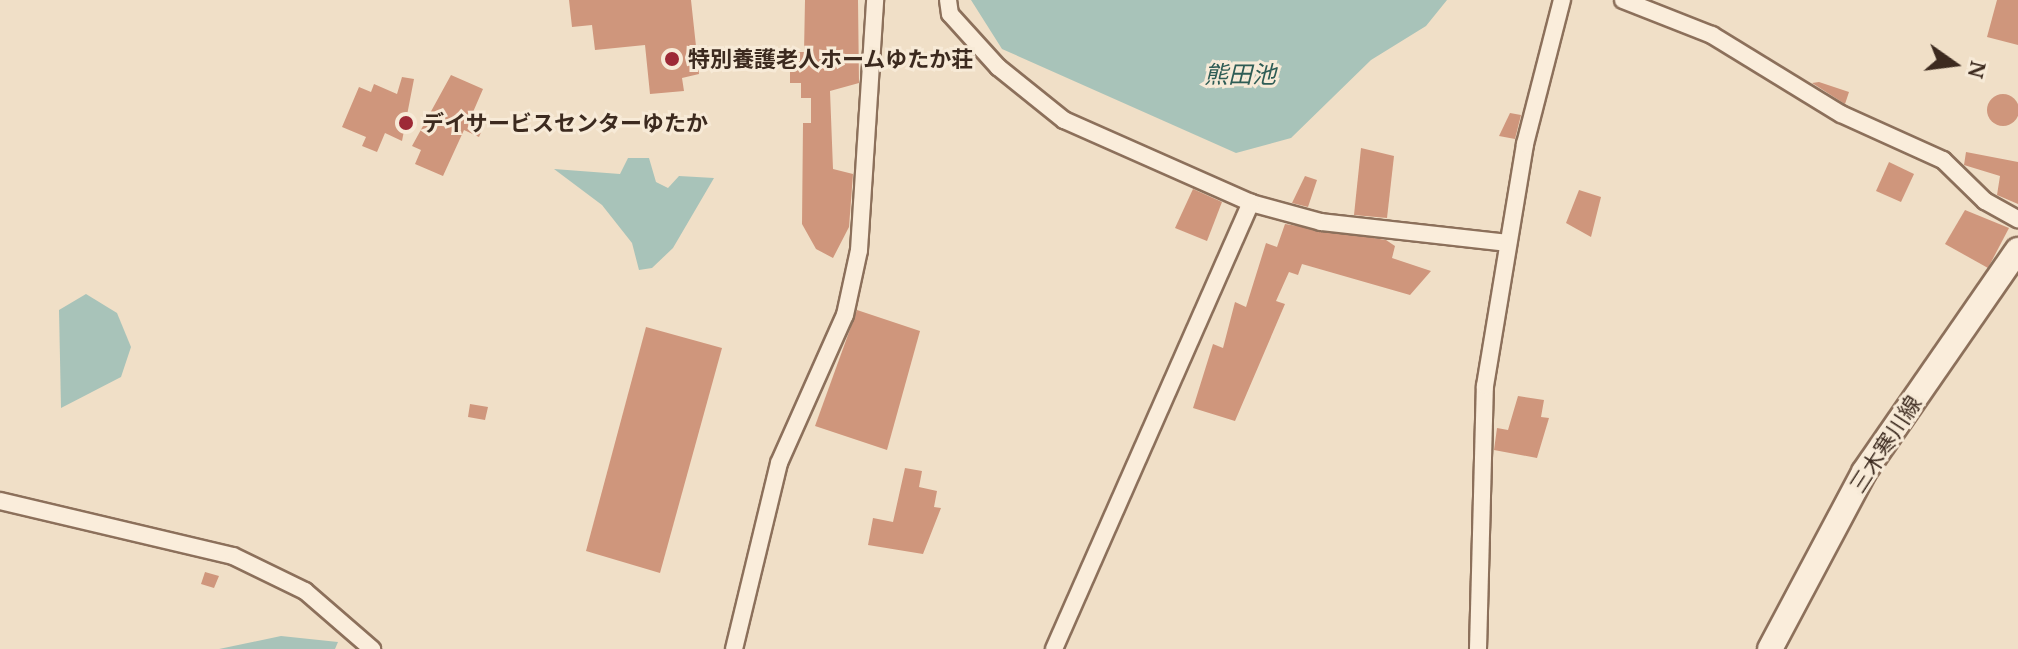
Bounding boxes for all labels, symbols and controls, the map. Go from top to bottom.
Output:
north arrow [1914,24,1994,104]
place label: 特別養護老人ホームゆたか荘 [688,46,974,72]
marker: 特別養護老人ホームゆたか荘 [663,50,681,68]
text: N [1962,58,1994,82]
water label: 熊田池 [1204,61,1276,89]
place label: デイサービスセンターゆたか [422,110,708,136]
marker: デイサービスセンターゆたか [397,114,415,132]
street label: 三木寒川線 [1844,391,1926,497]

